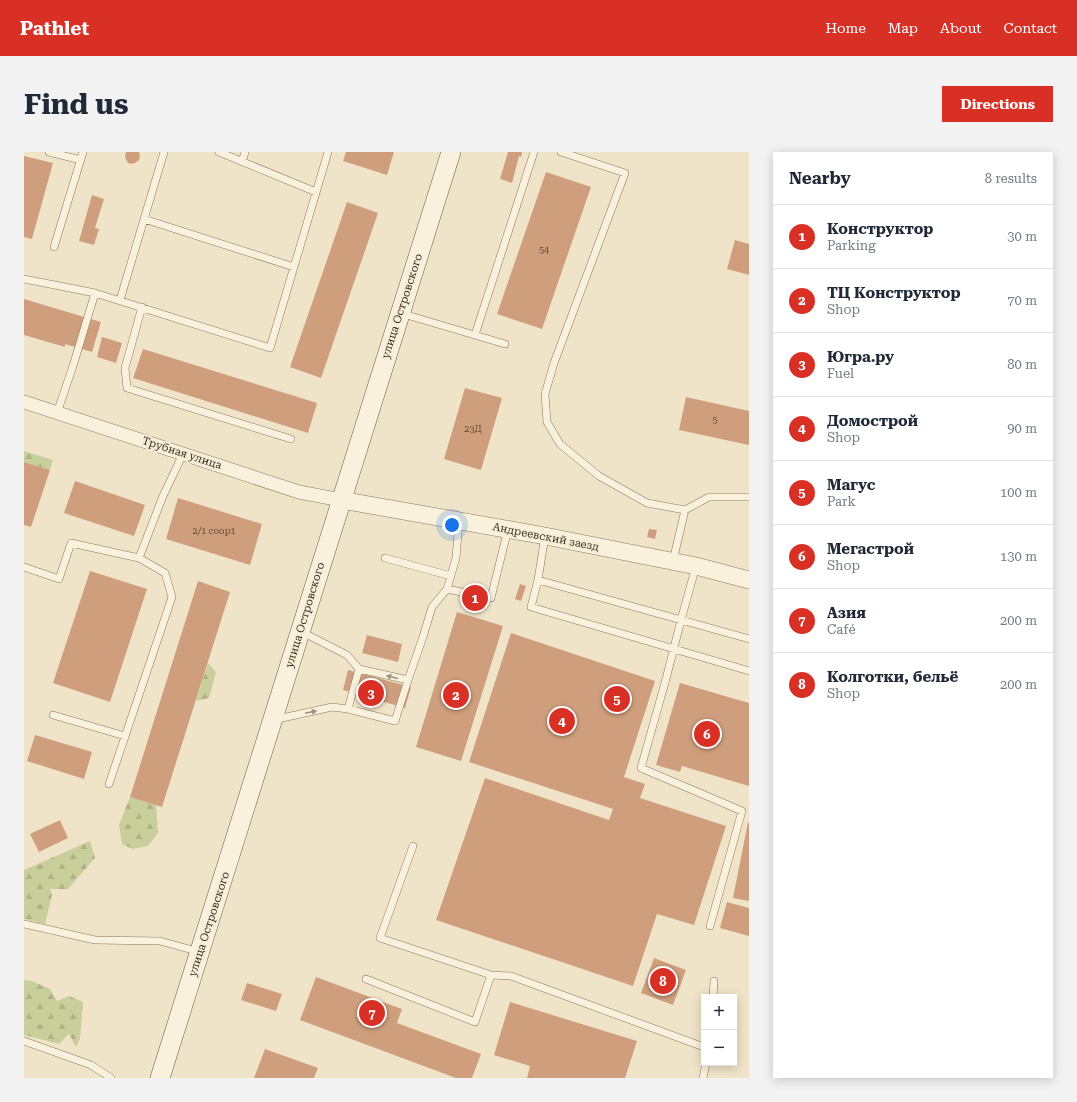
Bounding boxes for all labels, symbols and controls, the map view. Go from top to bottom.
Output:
text: Pathlet [20,17,89,40]
text: Home [825,20,866,36]
text: Map [888,20,918,36]
text: About [940,20,982,36]
text: Contact [1004,20,1057,36]
button: Directions [942,86,1053,122]
text: Find us [24,88,128,121]
text: Nearby [789,168,851,188]
text: 8 results [985,171,1037,186]
text: Конструктор [827,220,933,238]
text: 1 [798,229,806,244]
text: 30 m [1007,229,1037,244]
text: Parking [827,238,876,253]
house number: 54 [539,245,549,255]
street label: улица Островского [379,252,425,360]
text: ТЦ Конструктор [827,284,961,302]
text: 2 [798,293,806,308]
text: 70 m [1007,293,1037,308]
text: Shop [827,302,860,317]
text: Югра.ру [827,348,894,366]
text: 3 [798,357,806,372]
text: 80 m [1007,357,1037,372]
text: Fuel [827,366,854,381]
text: Домострой [827,412,918,430]
house number: 5 [712,415,718,425]
text: 4 [798,421,806,436]
text: 90 m [1007,421,1037,436]
house number: 23Д [464,424,482,434]
text: Shop [827,430,860,445]
street label: Трубная улица [140,434,224,472]
text: Магус [827,476,875,494]
text: 5 [798,485,806,500]
text: 100 m [1000,485,1037,500]
text: Park [827,494,856,509]
your location [442,515,462,535]
street label: Андреевский заезд [492,520,600,554]
house number: 2/1 соор1 [192,526,236,536]
text: Мегастрой [827,540,914,558]
text: 6 [798,549,806,564]
text: 130 m [1000,549,1037,564]
text: Shop [827,558,860,573]
street label: улица Островского [283,560,327,669]
pin: 1 [462,583,488,613]
text: Азия [827,604,866,622]
text: 7 [798,613,806,628]
text: 200 m [1000,613,1037,628]
text: Café [827,622,856,637]
text: Колготки, бельё [827,668,958,686]
one-way arrow [386,673,398,679]
text: 8 [798,677,806,692]
text: 200 m [1000,677,1037,692]
pin: 3 [358,678,384,708]
pin: 2 [443,680,469,710]
pin: 5 [604,684,630,714]
text: Shop [827,686,860,701]
pin: 4 [549,706,575,736]
one-way arrow [305,708,318,714]
pin: 6 [694,719,720,749]
street label: улица Островского [186,870,232,978]
pin: 8 [650,966,676,996]
map controls [701,994,737,1066]
button: + [701,994,737,1030]
pin: 7 [359,998,385,1028]
button: − [701,1030,737,1066]

